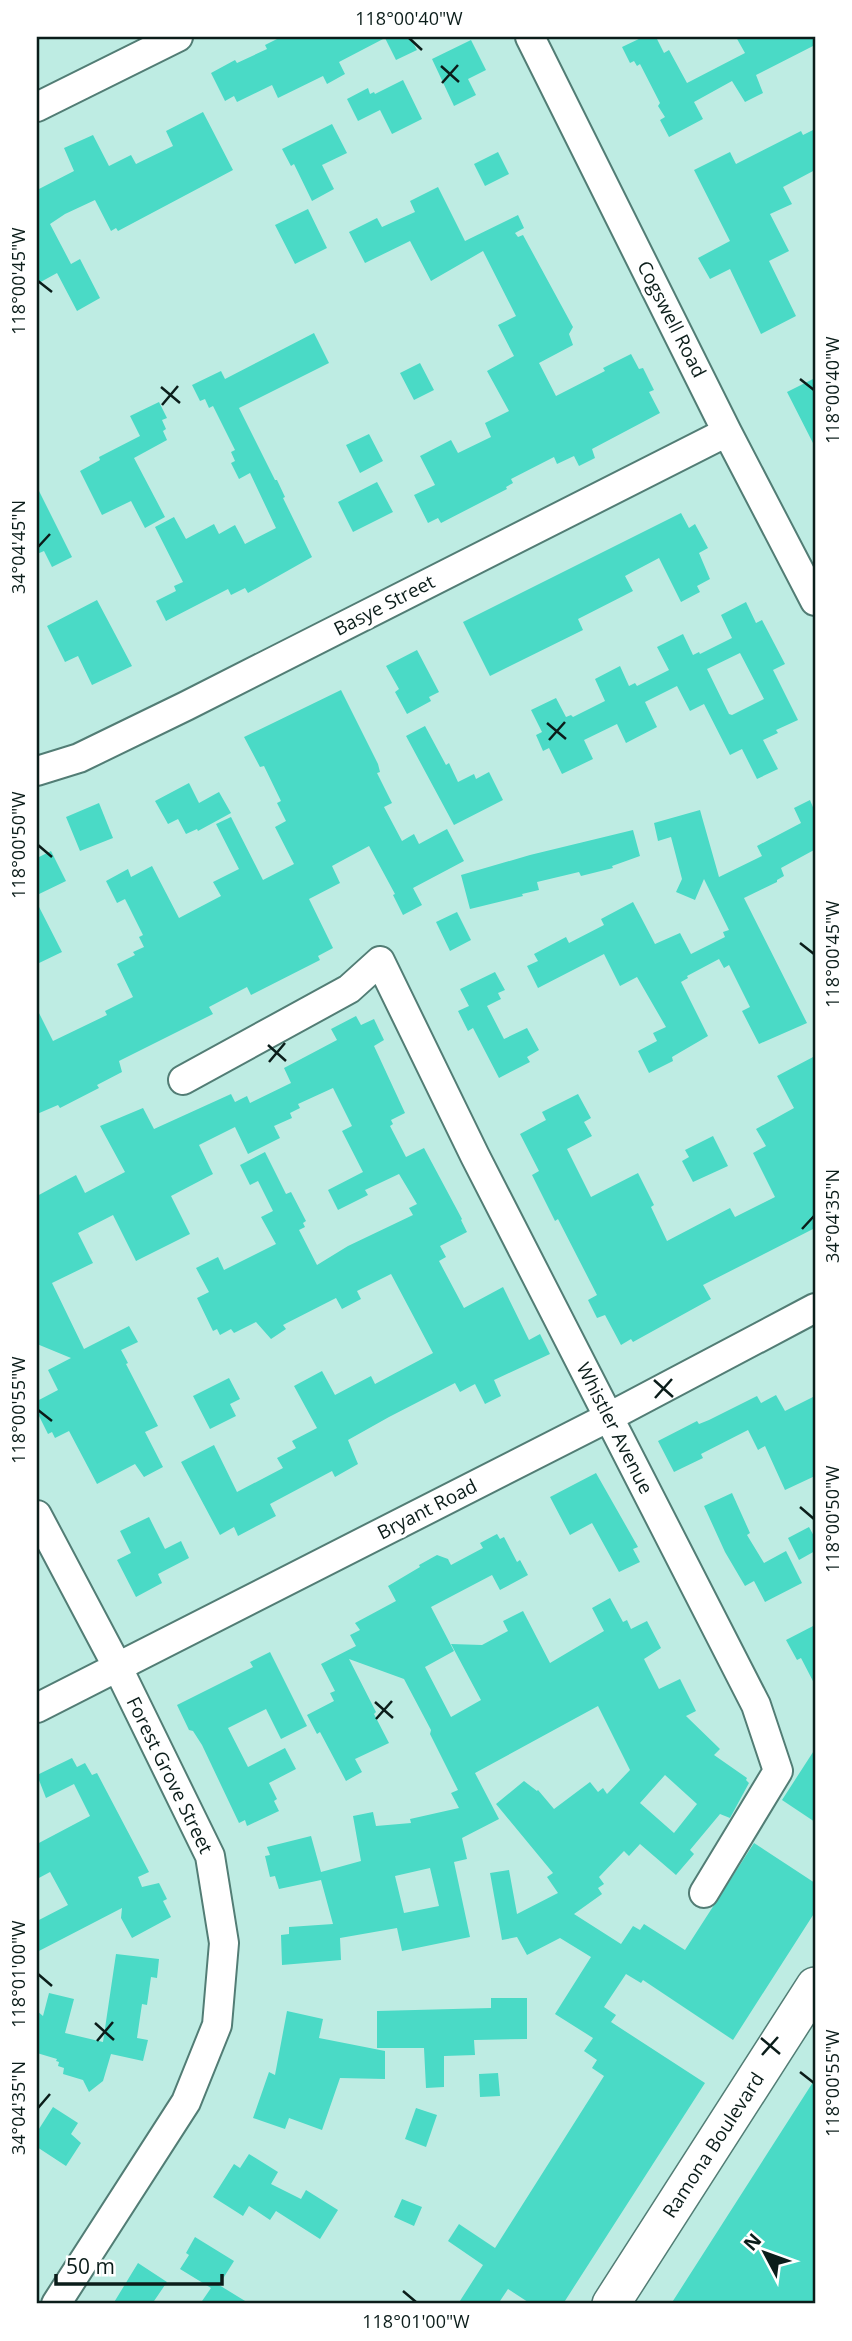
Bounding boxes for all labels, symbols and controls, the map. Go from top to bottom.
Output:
text: 118°00'40"W [355,6,463,30]
text: 118°00'45"W [6,227,30,335]
street label: Cogswell Road [631,256,713,382]
text: 118°00'40"W [820,336,844,444]
text: 34°04'45"N [6,500,30,594]
street label: Basye Street [329,568,439,642]
text: 118°00'50"W [6,791,30,899]
text: 118°00'45"W [820,900,844,1008]
text: 34°04'35"N [820,1169,844,1263]
text: 118°00'55"W [6,1356,30,1464]
street label: Whistler Avenue [571,1358,659,1498]
text: 118°00'50"W [820,1465,844,1573]
street label: Bryant Road [373,1473,481,1545]
street label: Forest Grove Street [121,1692,219,1858]
text: 118°01'00"W [6,1920,30,2028]
text: 118°00'55"W [820,2029,844,2137]
text: 34°04'35"N [6,2061,30,2155]
street label: Ramona Boulevard [656,2067,770,2223]
north arrow [730,2218,800,2288]
text: N [737,2227,767,2256]
scale bar [56,2243,222,2287]
text: 50 m [66,2252,115,2280]
text: 118°01'00"W [362,2309,470,2333]

